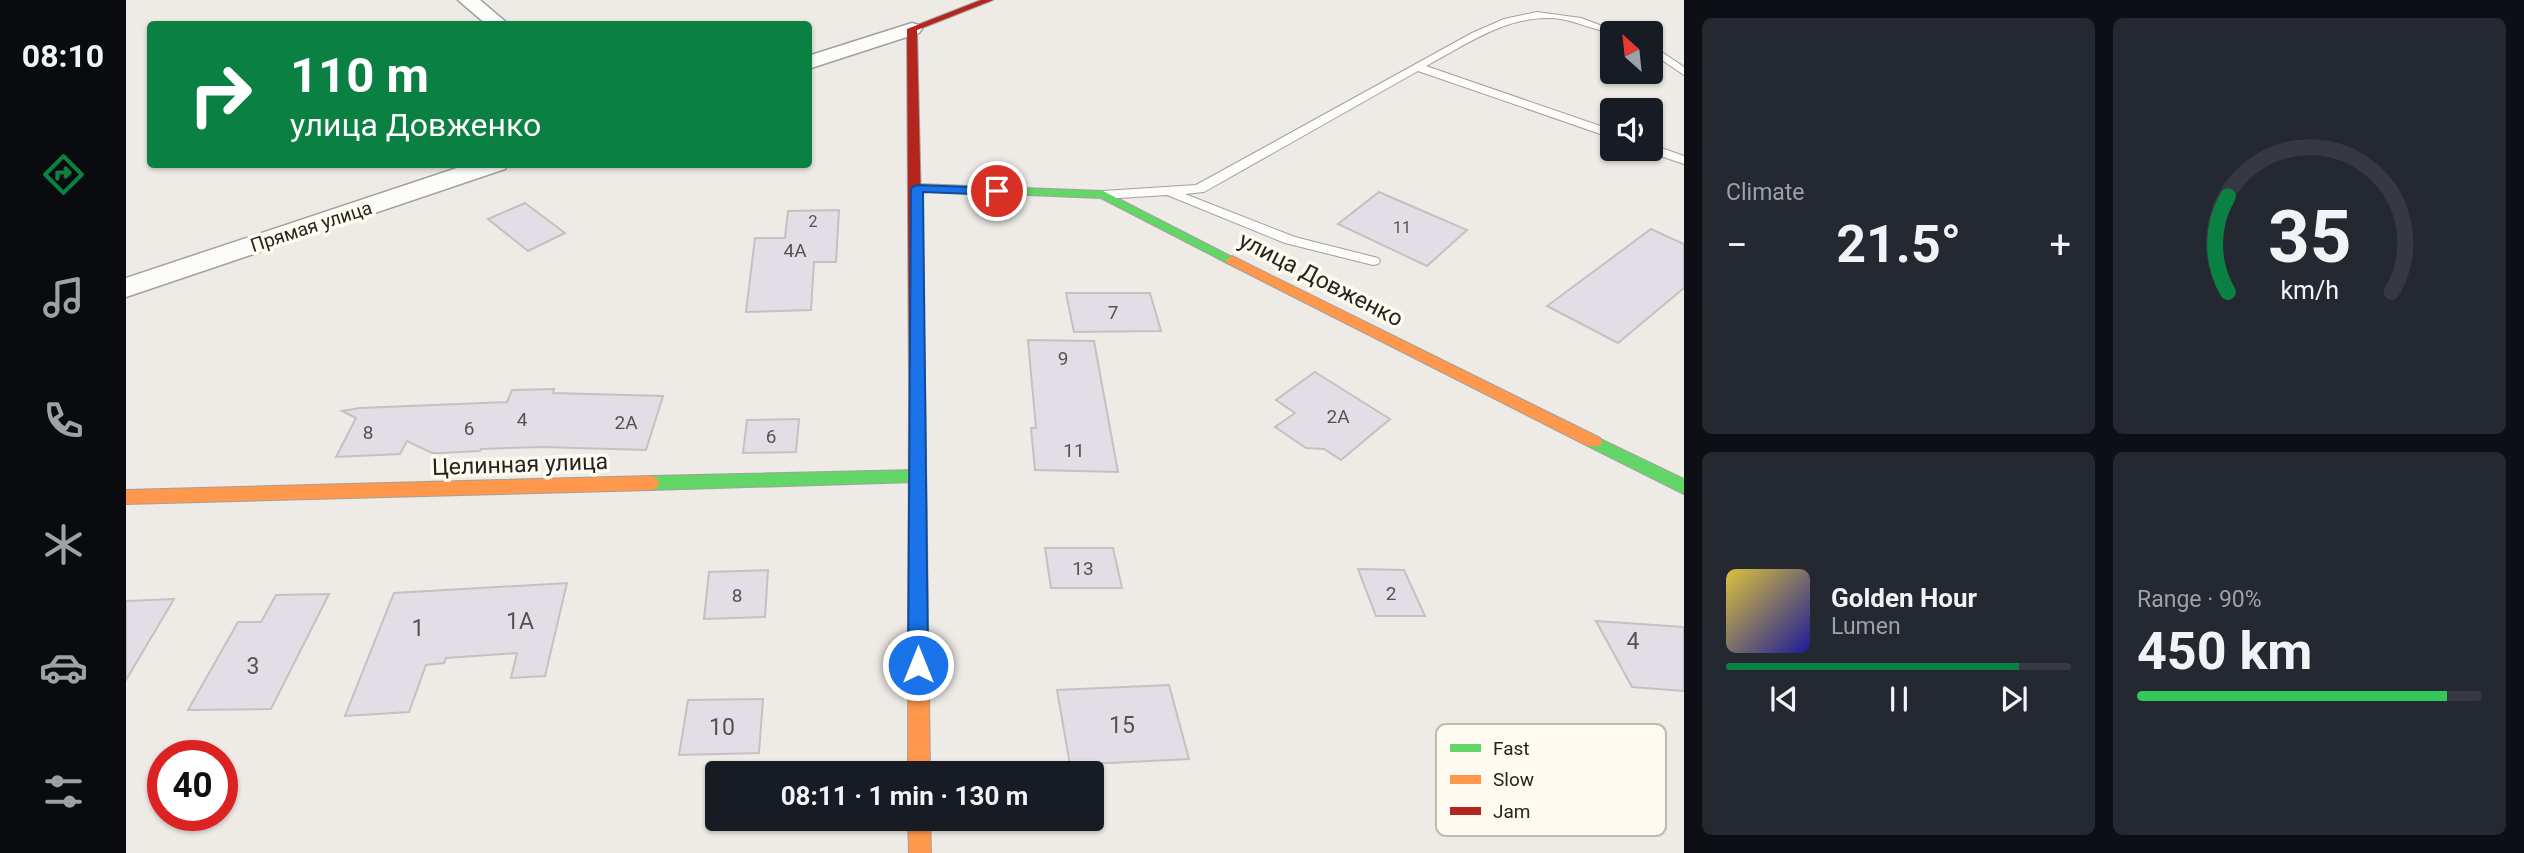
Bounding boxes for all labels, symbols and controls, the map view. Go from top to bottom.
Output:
north arrow [1600,21,1662,84]
map controls [1600,21,1663,161]
text: 08:10 [22,37,104,75]
text: 110 m [290,47,429,104]
icon: right [175,49,266,140]
button: sound [1600,98,1663,161]
text: улица Довженко [290,106,541,144]
icon: directions [39,150,88,199]
pin [967,161,1027,221]
icon: arrive [978,172,1016,210]
text: Climate [1726,179,1805,206]
text: 35 [2268,194,2351,280]
street label: Прямая улица [247,196,375,257]
house number: 2 [809,212,818,231]
text: 21.5° [1836,214,1961,275]
house number: 11 [1393,218,1411,237]
text: − [1726,223,1748,267]
text: + [2049,223,2071,267]
street label: улица Довженко [1234,226,1407,332]
house number: 4А [783,239,807,262]
icon: music [39,273,88,322]
text: km/h [2280,276,2339,305]
house number: 7 [1108,301,1118,324]
house number: 9 [1058,347,1068,370]
icon: phone [39,396,88,445]
house number: 2А [1326,405,1350,428]
house number: 4 [517,408,528,431]
house number: 2А [614,411,638,434]
house number: 6 [464,417,474,440]
house number: 8 [363,421,373,444]
house number: 6 [766,425,776,448]
house number: 11 [1063,439,1085,462]
street label: Целинная улица [432,448,608,481]
icon: climate [39,520,88,569]
house number: 13 [1072,557,1094,580]
house number: 2 [1386,582,1396,605]
text: Golden Hour [1831,583,1977,613]
house number: 8 [732,584,742,607]
text: Range · 90% [2137,586,2262,613]
house number: 1А [506,608,534,635]
text: Lumen [1831,613,1901,640]
house number: 1 [412,615,424,642]
text: 450 km [2137,621,2312,682]
position arrow [881,628,955,702]
house number: 4 [1627,628,1640,655]
icon: car [39,643,88,692]
house number: 3 [247,653,259,680]
icon: previous [1765,680,1803,718]
icon: pause [1880,680,1918,718]
icon: next [1995,680,2033,718]
house number: 15 [1109,712,1135,739]
house number: 10 [709,714,735,741]
legend [1436,724,1666,836]
text: Fast [1493,737,1530,760]
speed limit sign: 40 [147,740,238,831]
icon: filters [39,767,88,816]
text: Slow [1493,768,1534,791]
text: 08:11 · 1 min · 130 m [781,781,1028,811]
text: Jam [1493,800,1530,823]

